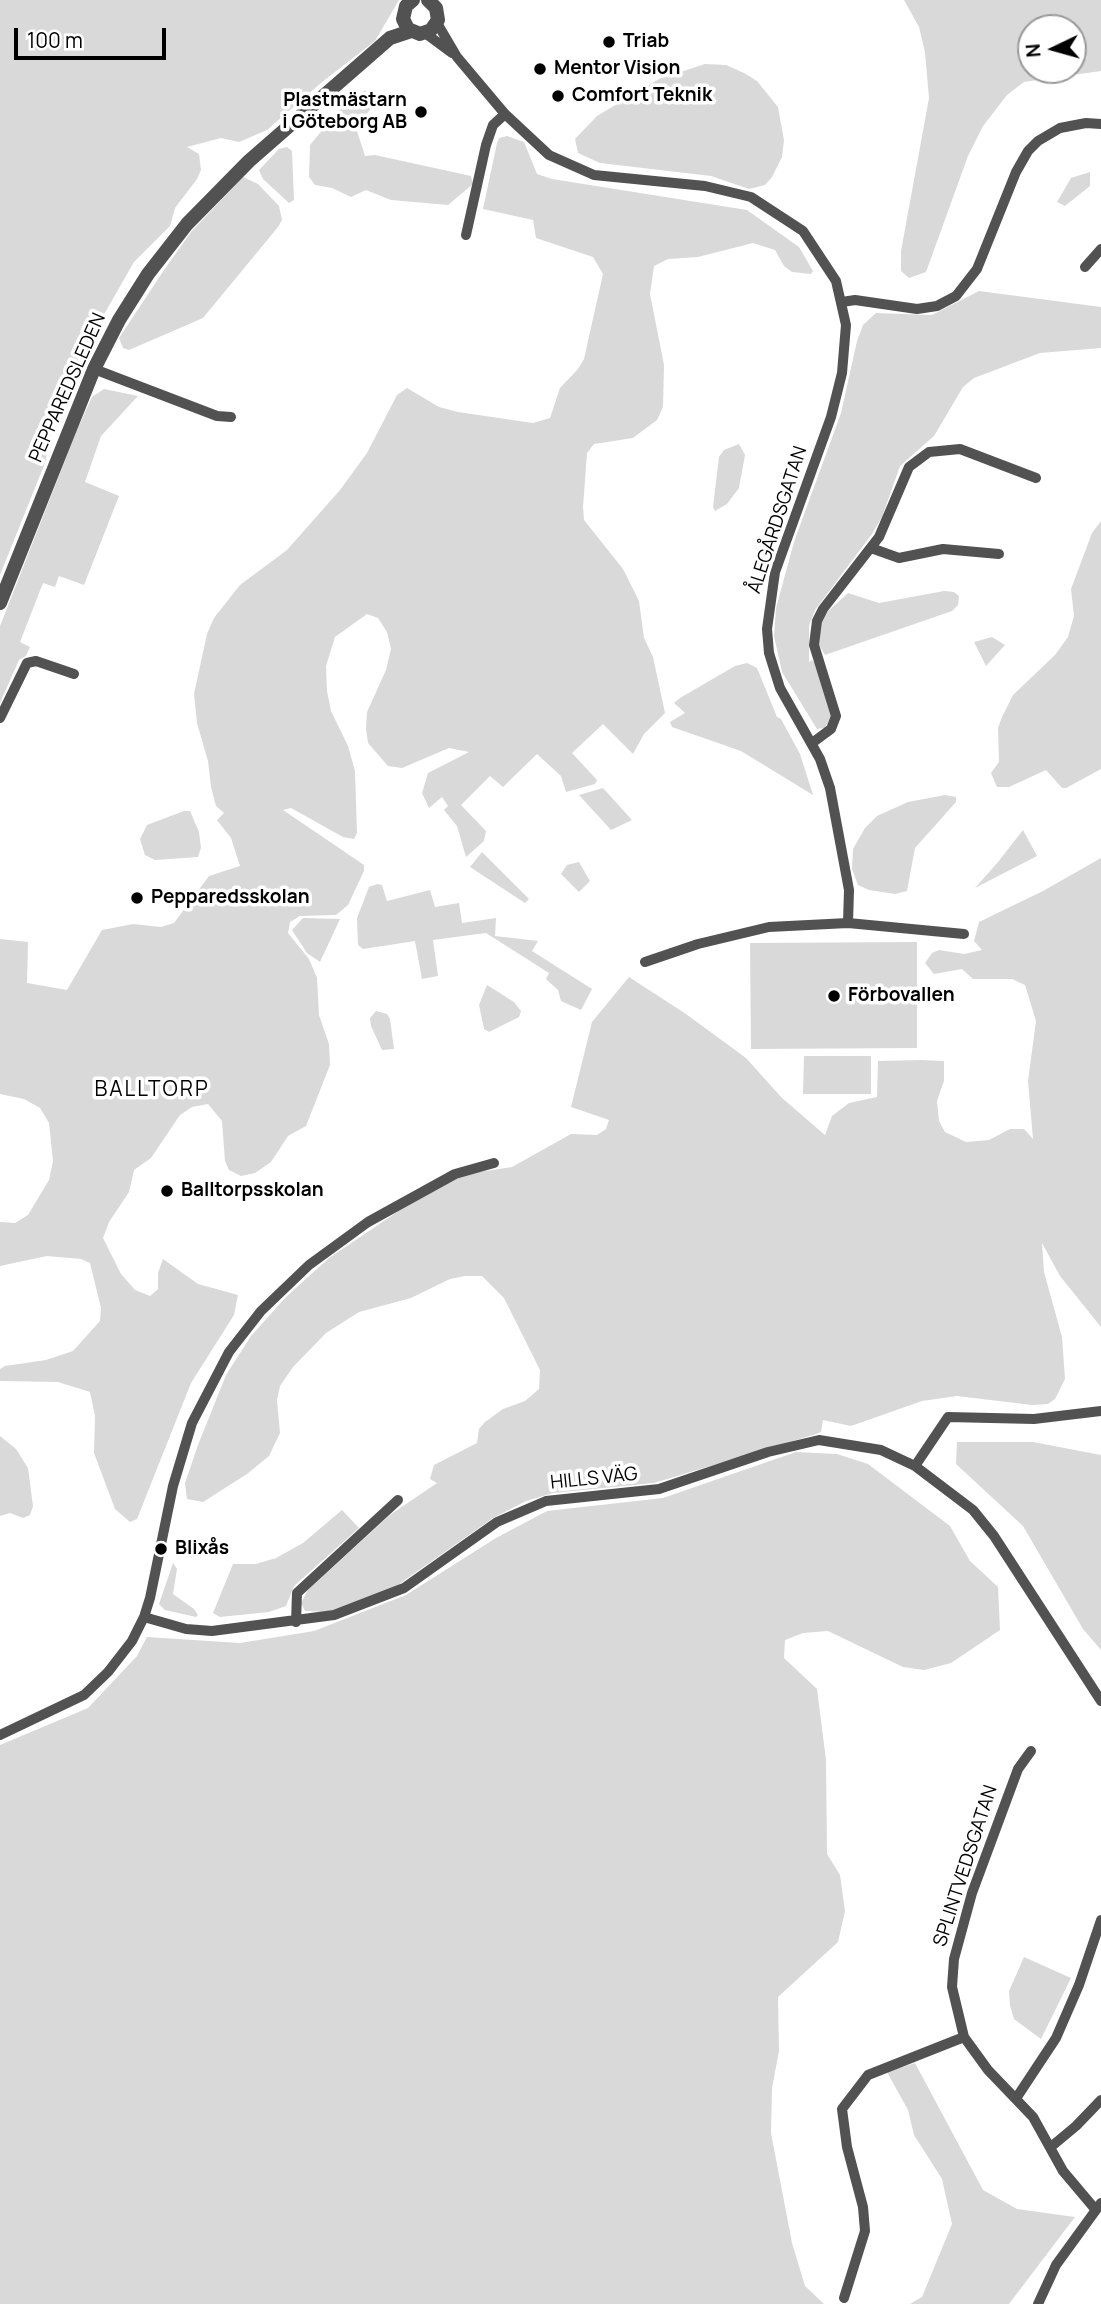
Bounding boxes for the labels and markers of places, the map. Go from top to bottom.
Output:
place label: Triab [623,31,669,53]
marker: Triab [601,34,617,50]
place label: Mentor Vision [554,58,680,80]
marker: Mentor Vision [532,61,548,77]
place label: Comfort Teknik [572,85,712,107]
marker: Comfort Teknik [550,88,566,104]
place label: Plastmästarn i Göteborg AB [282,90,407,134]
marker: Plastmästarn i Göteborg AB [413,104,429,120]
place label: Pepparedsskolan [151,887,310,909]
marker: Pepparedsskolan [129,890,145,906]
place label: Förbovallen [848,985,955,1007]
marker: Förbovallen [826,988,842,1004]
place label: Balltorpsskolan [181,1180,324,1202]
marker: Balltorpsskolan [159,1183,175,1199]
place label: Blixås [175,1538,229,1560]
marker: Blixås [153,1541,169,1557]

